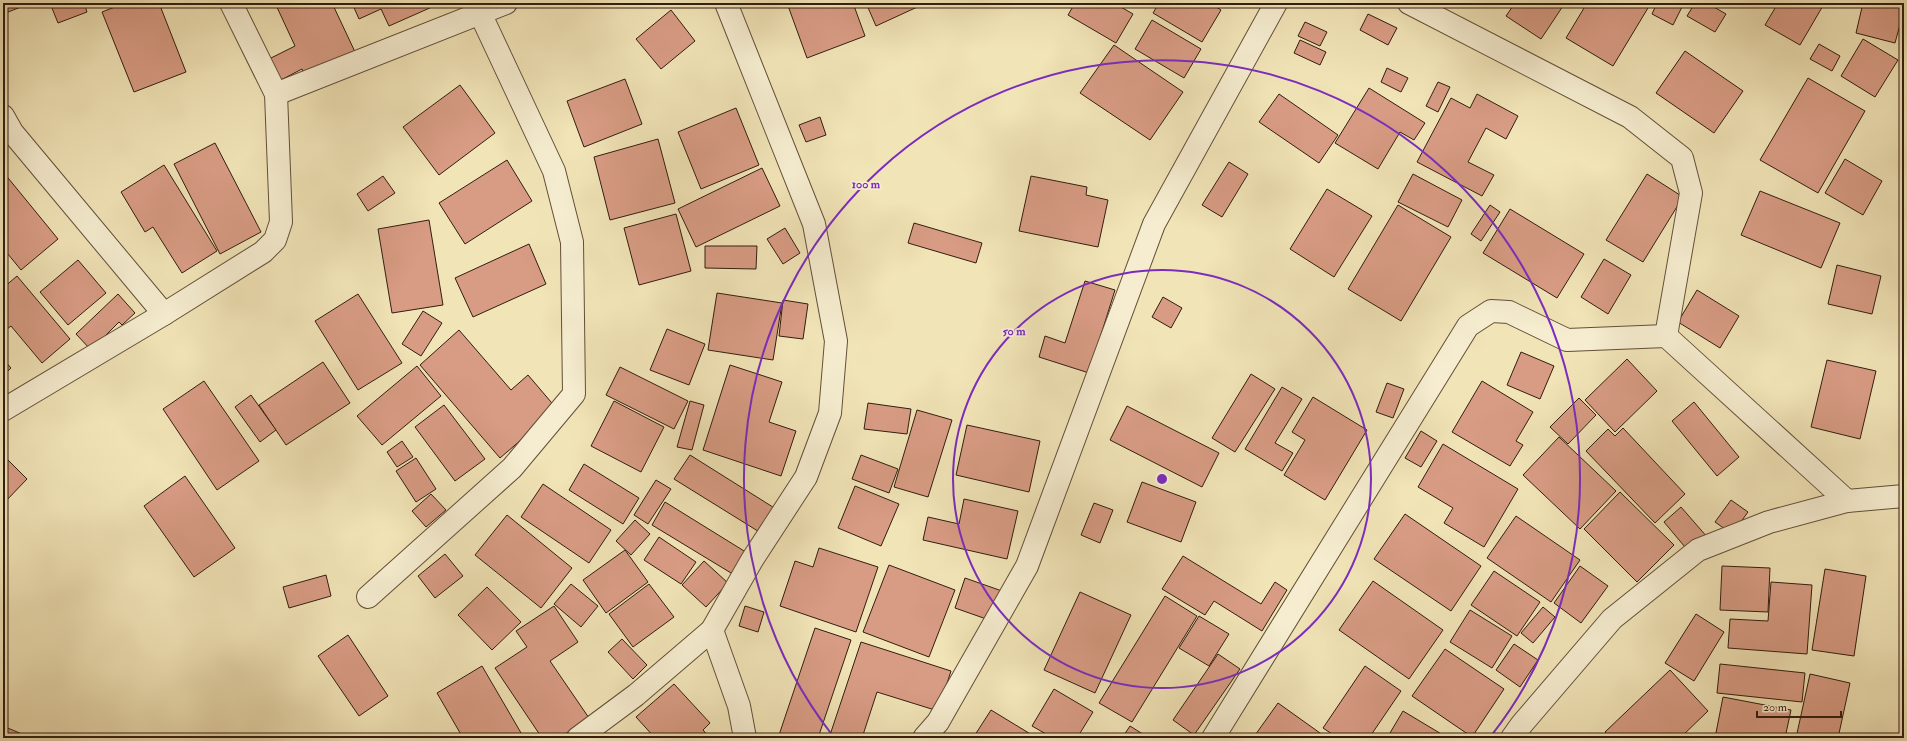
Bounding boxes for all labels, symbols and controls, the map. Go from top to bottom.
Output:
text: 100 m [852,177,881,192]
text: 50 m [1002,324,1026,339]
centre of rings [1155,472,1169,486]
scale bar [1757,693,1841,719]
text: 20 m [1763,700,1788,715]

